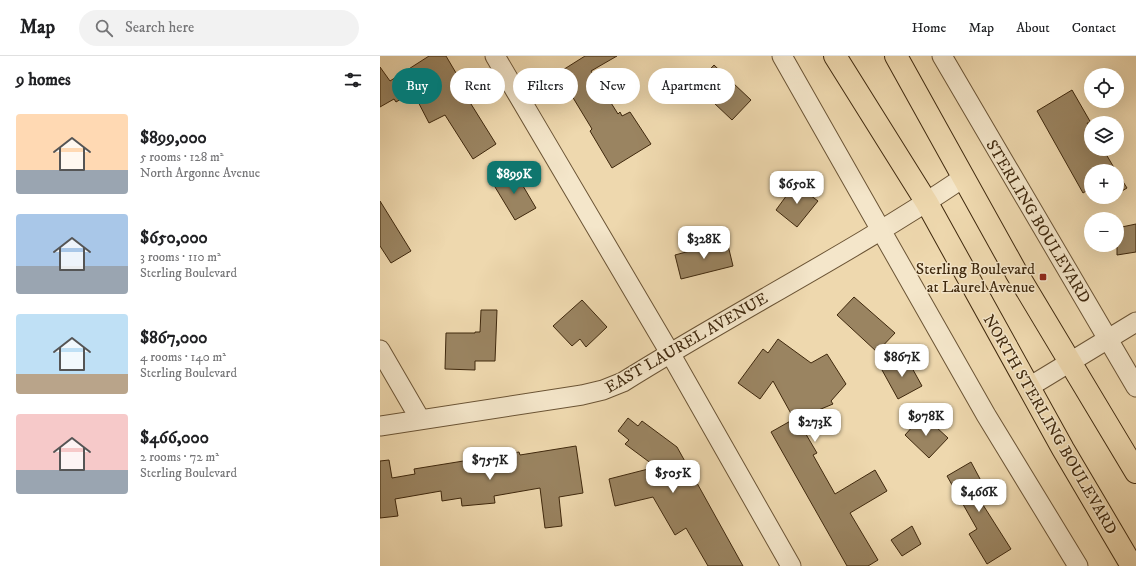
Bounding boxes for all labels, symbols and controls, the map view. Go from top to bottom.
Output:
search box [79,10,359,46]
text: Map [20,16,55,39]
icon: search [93,17,115,39]
text: Search here [125,18,194,37]
text: Home [912,19,946,37]
text: Map [968,19,994,37]
text: About [1016,19,1050,37]
text: Contact [1072,19,1116,37]
chip: Buy [392,68,442,104]
chip: Rent [450,68,505,104]
chip: Filters [513,68,578,104]
chip: New [586,68,640,104]
chip: Apartment [648,68,735,104]
map controls [1084,68,1124,252]
button: locate [1084,68,1124,108]
text: 9 homes [16,69,71,91]
icon: filters [342,69,364,91]
button: layers [1084,116,1124,156]
text: $899,000 [140,127,207,149]
icon: home [48,130,96,178]
street label: STERLING BOULEVARD [981,136,1095,307]
text: 5 rooms · 128 m² [140,149,224,165]
pin: $899K [486,161,542,195]
button: + [1084,164,1124,204]
text: North Argonne Avenue [140,165,260,181]
text: $899K [496,166,532,182]
pin: $650K [769,171,825,205]
text: $650K [779,176,815,192]
button: − [1084,212,1124,252]
pin: $328K [676,226,732,260]
text: $650,000 [140,227,208,249]
icon: home [48,230,96,278]
text: $328K [687,231,721,247]
text: 3 rooms · 110 m² [140,249,221,265]
place label: Sterling Boulevard at Laurel Avenue [916,259,1035,297]
text: Sterling Boulevard [140,265,237,281]
marker: Sterling Boulevard at Laurel Avenue [1038,272,1048,282]
street label: EAST LAUREL AVENUE [602,288,771,398]
street label: NORTH STERLING BOULEVARD [979,311,1122,538]
text: $867,000 [140,327,208,349]
icon: home [48,330,96,378]
pin: $867K [874,344,930,378]
text: 4 rooms · 140 m² [140,349,226,365]
text: $867K [884,349,920,365]
text: Sterling Boulevard [140,365,237,381]
pin: $978K [898,403,954,437]
text: $978K [908,408,944,424]
pin: $273K [787,409,843,443]
text: $273K [798,414,832,430]
text: $466,000 [140,427,209,449]
icon: home [48,430,96,478]
pin: $757K [462,447,518,481]
text: 2 rooms · 72 m² [140,449,219,465]
text: $757K [472,452,508,468]
pin: $505K [645,460,701,494]
text: Sterling Boulevard [140,465,237,481]
text: $505K [655,465,691,481]
pin: $466K [951,479,1007,513]
text: $466K [960,484,998,500]

